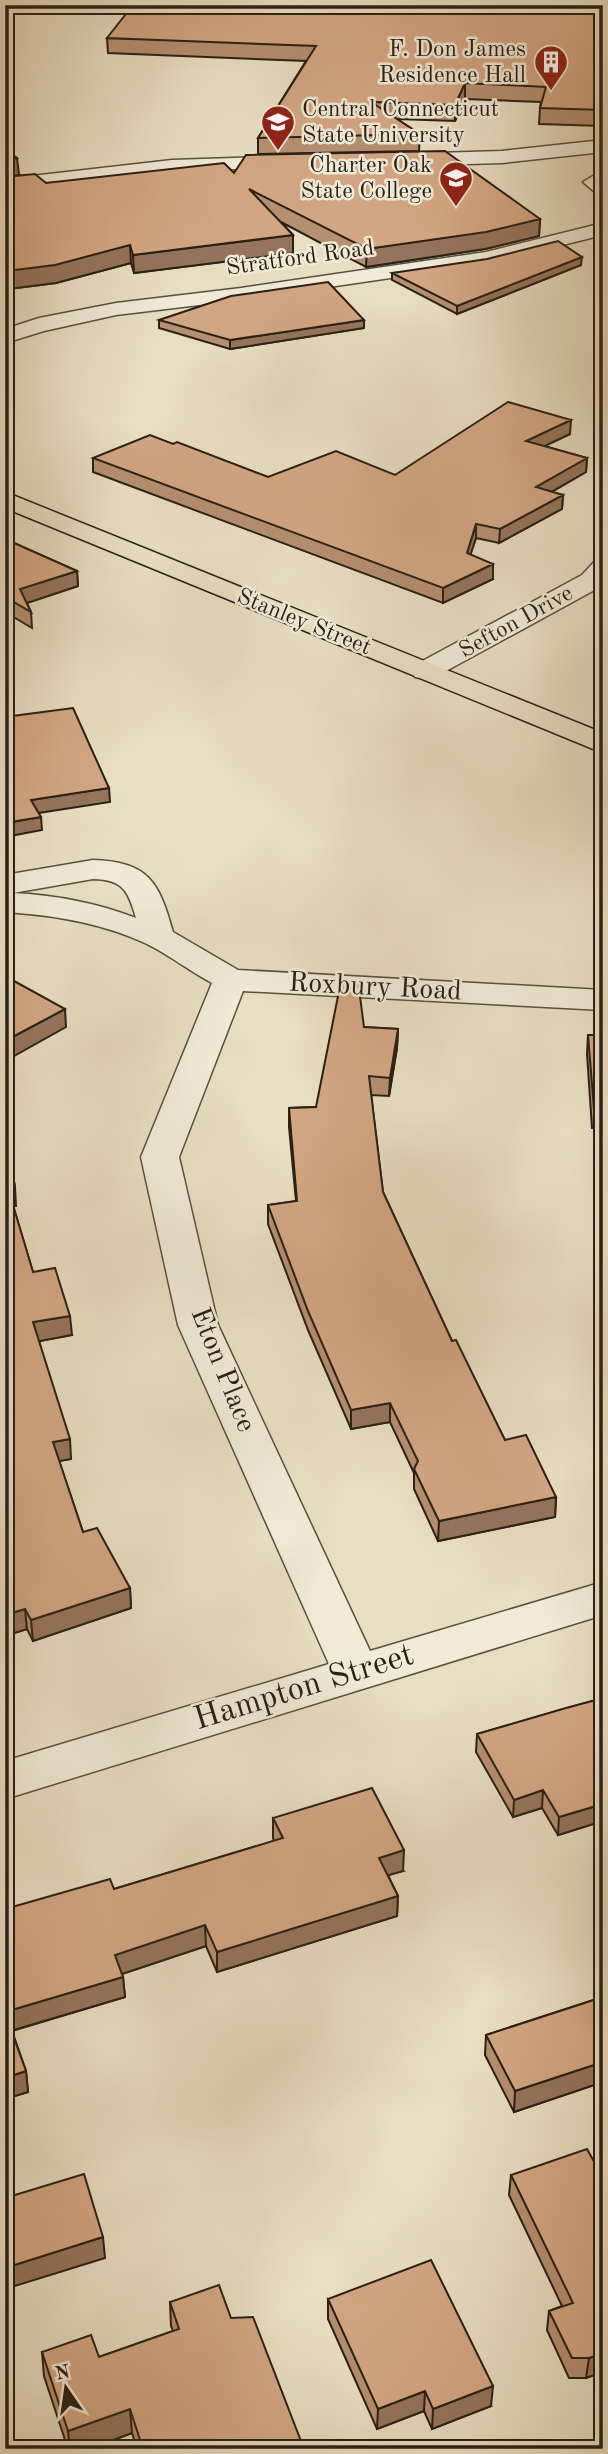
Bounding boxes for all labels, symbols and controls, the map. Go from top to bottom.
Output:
place label: F. Don James Residence Hall [379,38,526,87]
building icon: F. Don James Residence Hall [532,43,570,92]
place label: Central Connecticut State University [302,98,499,147]
school or university icon: Central Connecticut State University [259,103,297,152]
place label: Charter Oak State College [300,154,432,203]
school or university icon: Charter Oak State College [437,159,475,208]
street label: Stratford Road [224,236,376,280]
street label: Sefton Drive [455,581,577,663]
street label: Stanley Street [234,585,374,659]
street label: Roxbury Road [288,969,462,1007]
street label: Eton Place [184,1304,260,1436]
street label: Hampton Street [190,1639,418,1737]
north arrow [32,2352,102,2422]
text: N [54,2363,72,2385]

